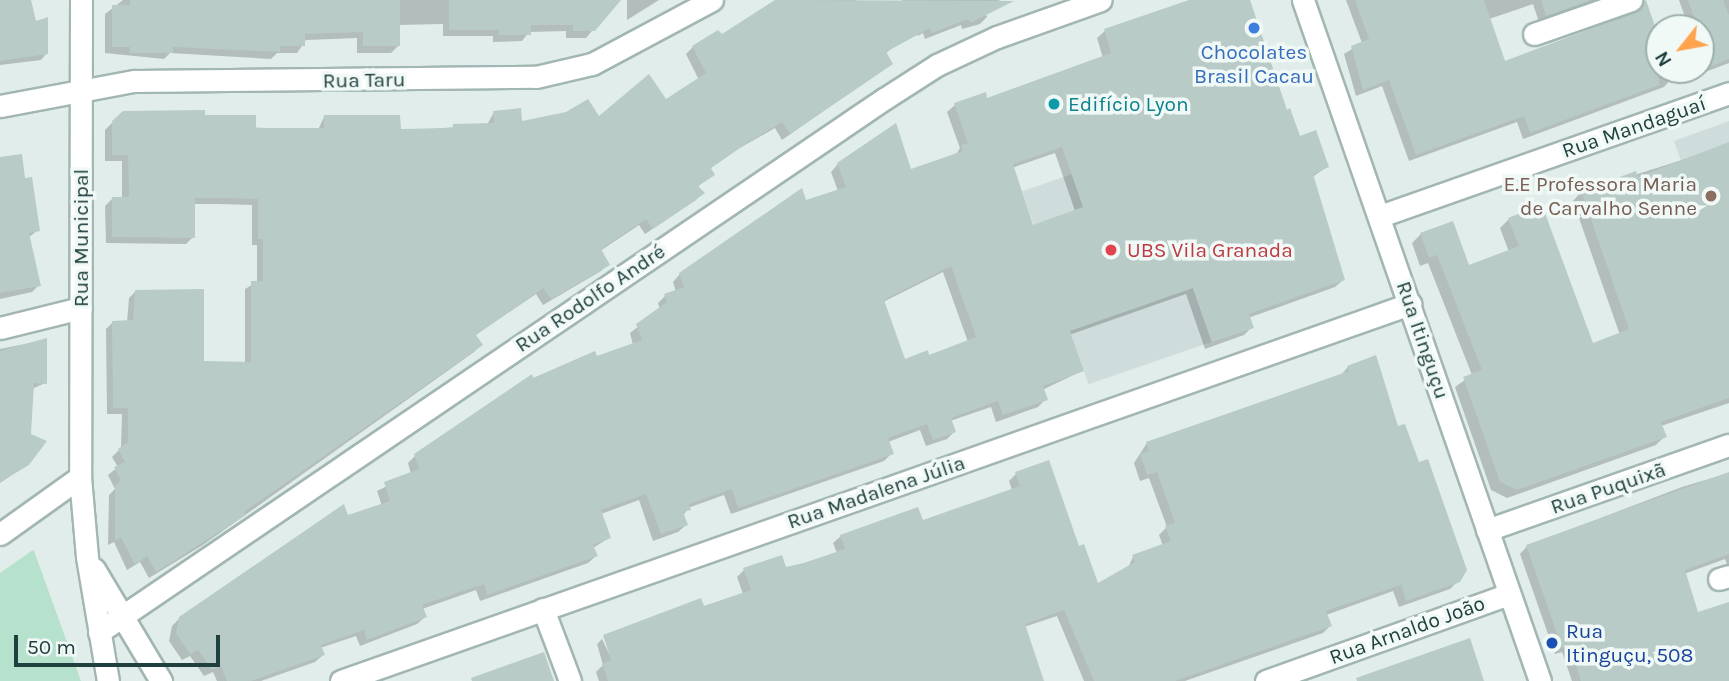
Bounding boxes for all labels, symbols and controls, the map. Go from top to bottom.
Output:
north arrow [1645,14,1715,84]
marker: Chocolates Brasil Cacau [1246,20,1262,36]
place label: Chocolates Brasil Cacau [1194,39,1314,89]
text: N [1651,47,1677,70]
street label: Rua Taru [322,67,406,93]
place label: Edifício Lyon [1068,91,1189,117]
street label: Rua Mandaguaí [1559,91,1709,163]
marker: Edifício Lyon [1046,96,1062,112]
street label: Rua Municipal [68,169,94,307]
place label: E.E Professora Maria de Carvalho Senne [1504,171,1697,221]
marker: E.E Professora Maria de Carvalho Senne [1703,188,1719,204]
place label: UBS Vila Granada [1127,237,1293,263]
street label: Rua Rodolfo André [510,238,670,358]
marker: UBS Vila Granada [1101,240,1121,260]
street label: Rua Itinguçu [1391,278,1455,402]
street label: Rua Madalena Júlia [784,450,968,534]
street label: Rua Puquixã [1547,457,1669,519]
street label: Rua Arnaldo João [1326,590,1488,670]
place label: Rua Itinguçu, 508 [1566,618,1693,668]
scale bar [18,622,224,666]
text: 50 m [27,635,76,659]
marker: Rua Itinguçu, 508 [1544,635,1560,651]

